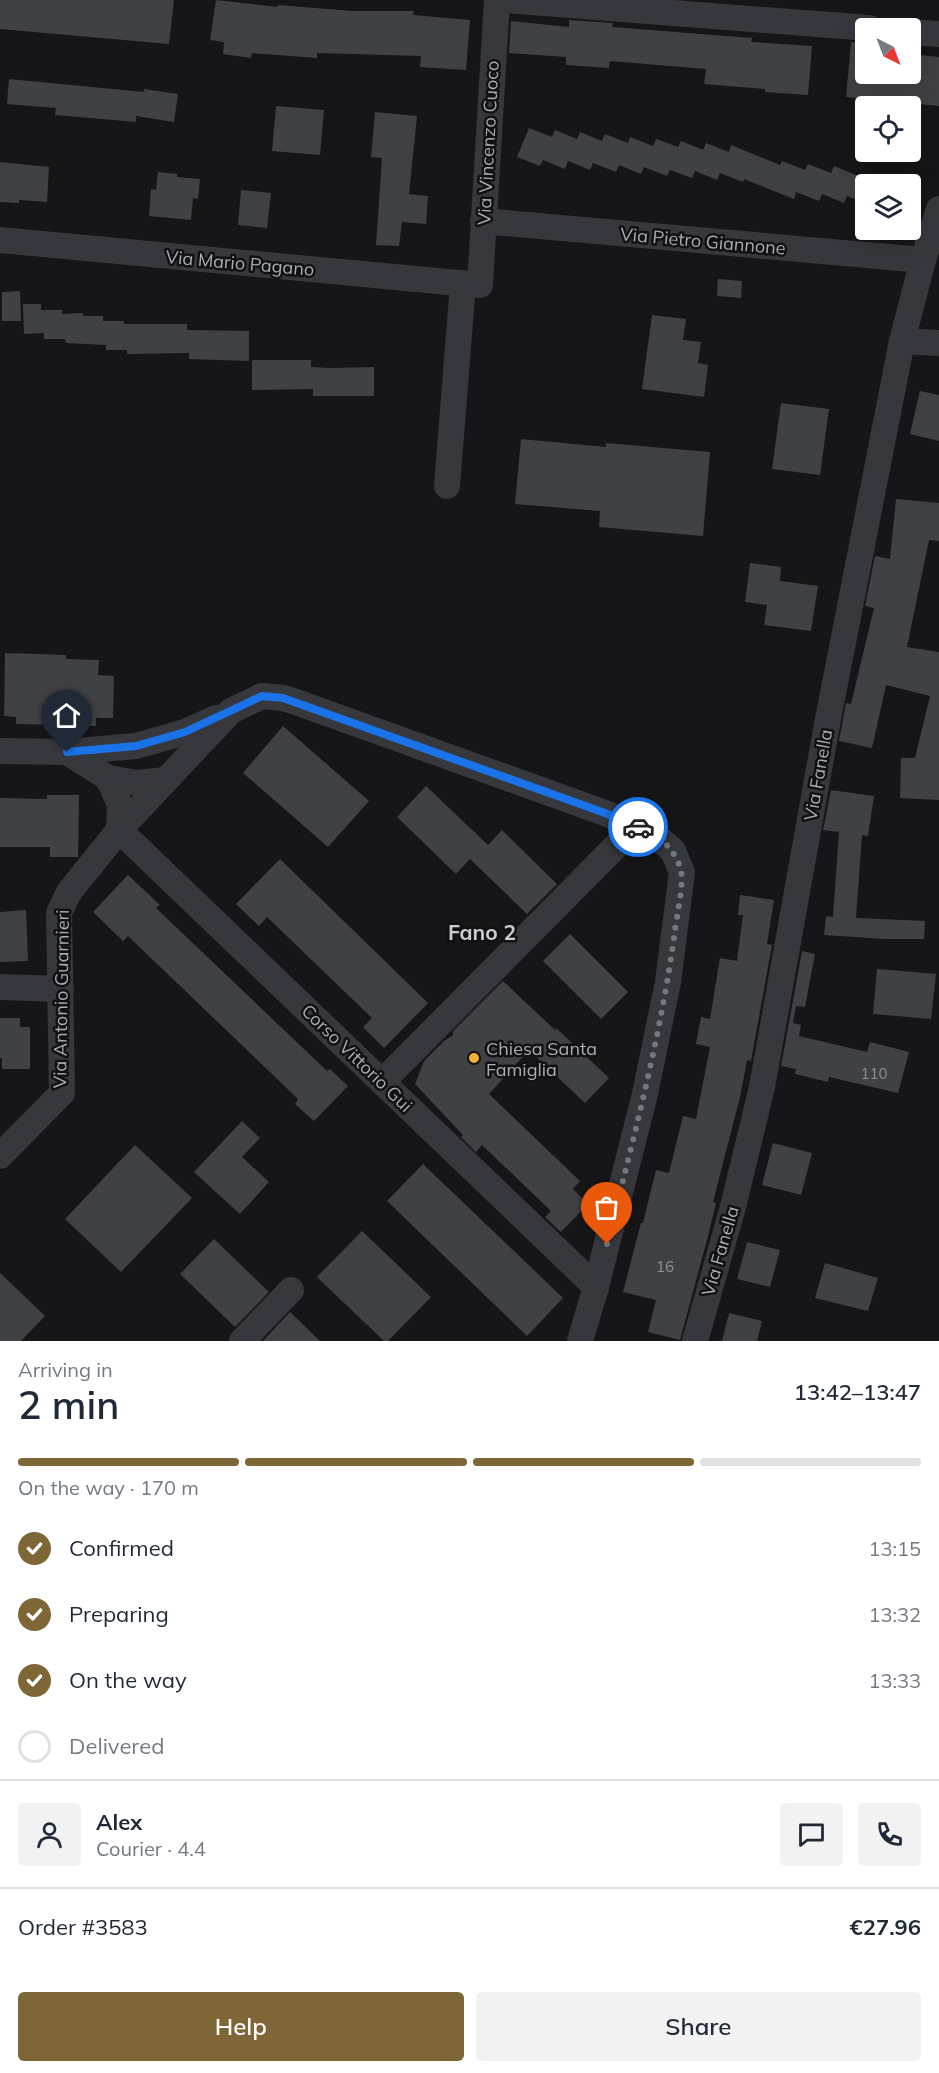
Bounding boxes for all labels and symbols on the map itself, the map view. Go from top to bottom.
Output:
north arrow [855,18,921,84]
street label: Via Vincenzo Cuoco [472,60,504,226]
street label: Via Pietro Giannone [619,222,787,260]
street label: Via Mario Pagano [165,245,315,281]
pin [41,690,92,752]
street label: Via Fanella [799,727,837,823]
courier [608,797,668,857]
street label: Via Antonio Guarnieri [48,909,74,1089]
district label: Fano 2 [448,919,516,945]
street label: Corso Vittorio Gui [297,999,417,1117]
place label: Chiesa Santa Famiglia [486,1037,597,1081]
marker: Chiesa Santa Famiglia [467,1051,481,1065]
house number: 110 [860,1064,888,1083]
pin [581,1182,632,1244]
street label: Via Fanella [696,1203,744,1299]
house number: 16 [656,1257,674,1276]

